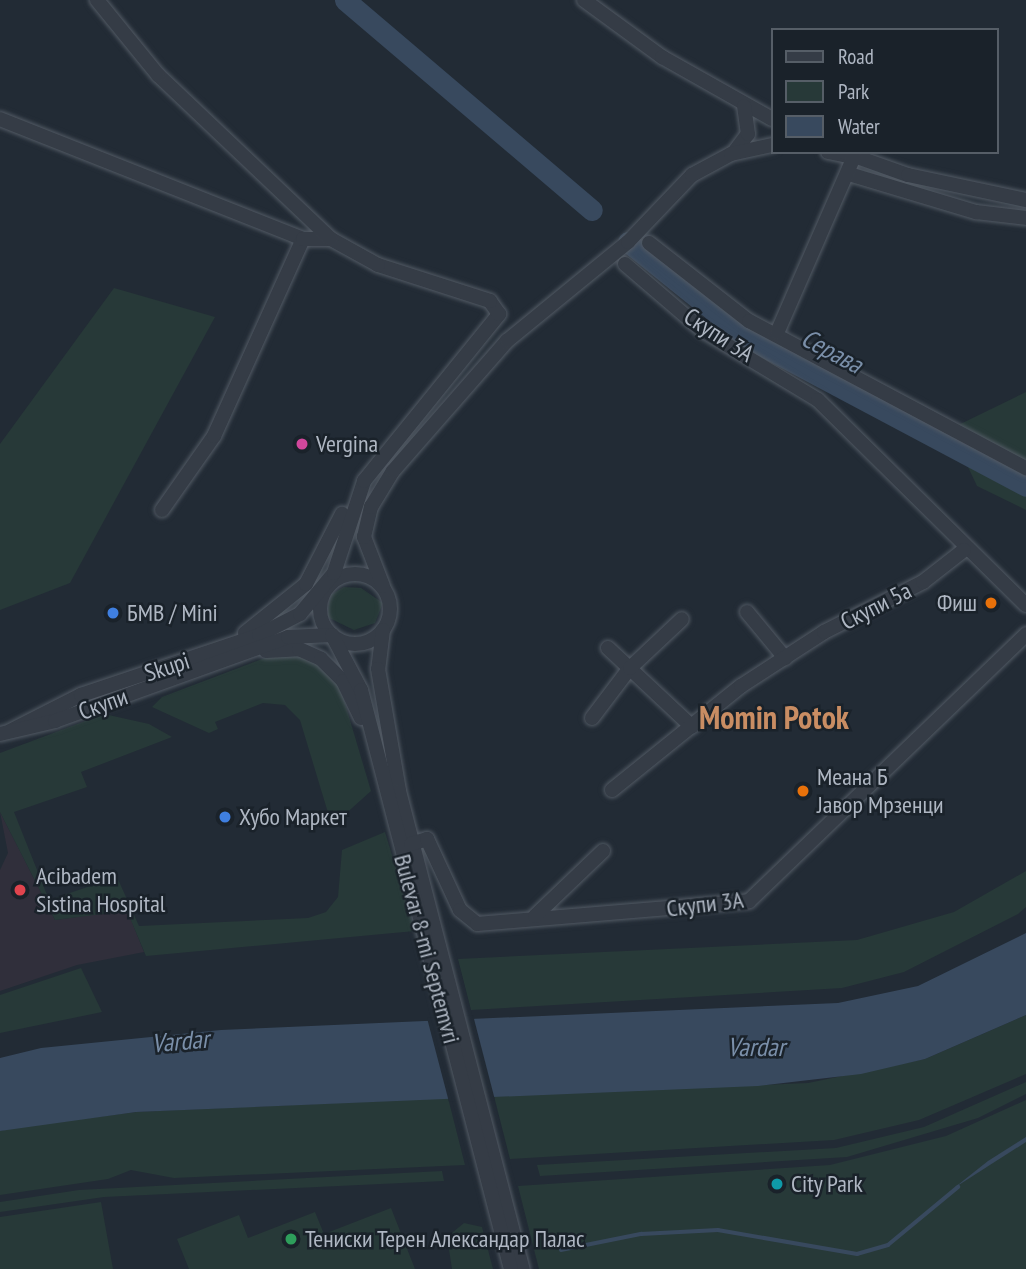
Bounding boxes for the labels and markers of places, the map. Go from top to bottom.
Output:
place label: Vergina [316,430,378,458]
marker: Vergina [294,436,310,452]
place label: Фиш [937,589,977,617]
marker: Фиш [983,595,999,611]
place label: БМВ / Mini [127,599,218,627]
marker: БМВ / Mini [105,605,121,621]
place label: Меана Б Јавор Мрзенци [817,763,944,819]
marker: Меана Б Јавор Мрзенци [795,783,811,799]
place label: Хубо Маркет [239,803,347,831]
marker: Хубо Маркет [217,809,233,825]
place label: Acibadem Sistina Hospital [36,862,165,918]
marker: Acibadem Sistina Hospital [10,880,30,900]
place label: City Park [791,1170,863,1198]
marker: City Park [769,1176,785,1192]
place label: Тениски Терен Александар Палас [305,1225,586,1253]
marker: Тениски Терен Александар Палас [283,1231,299,1247]

